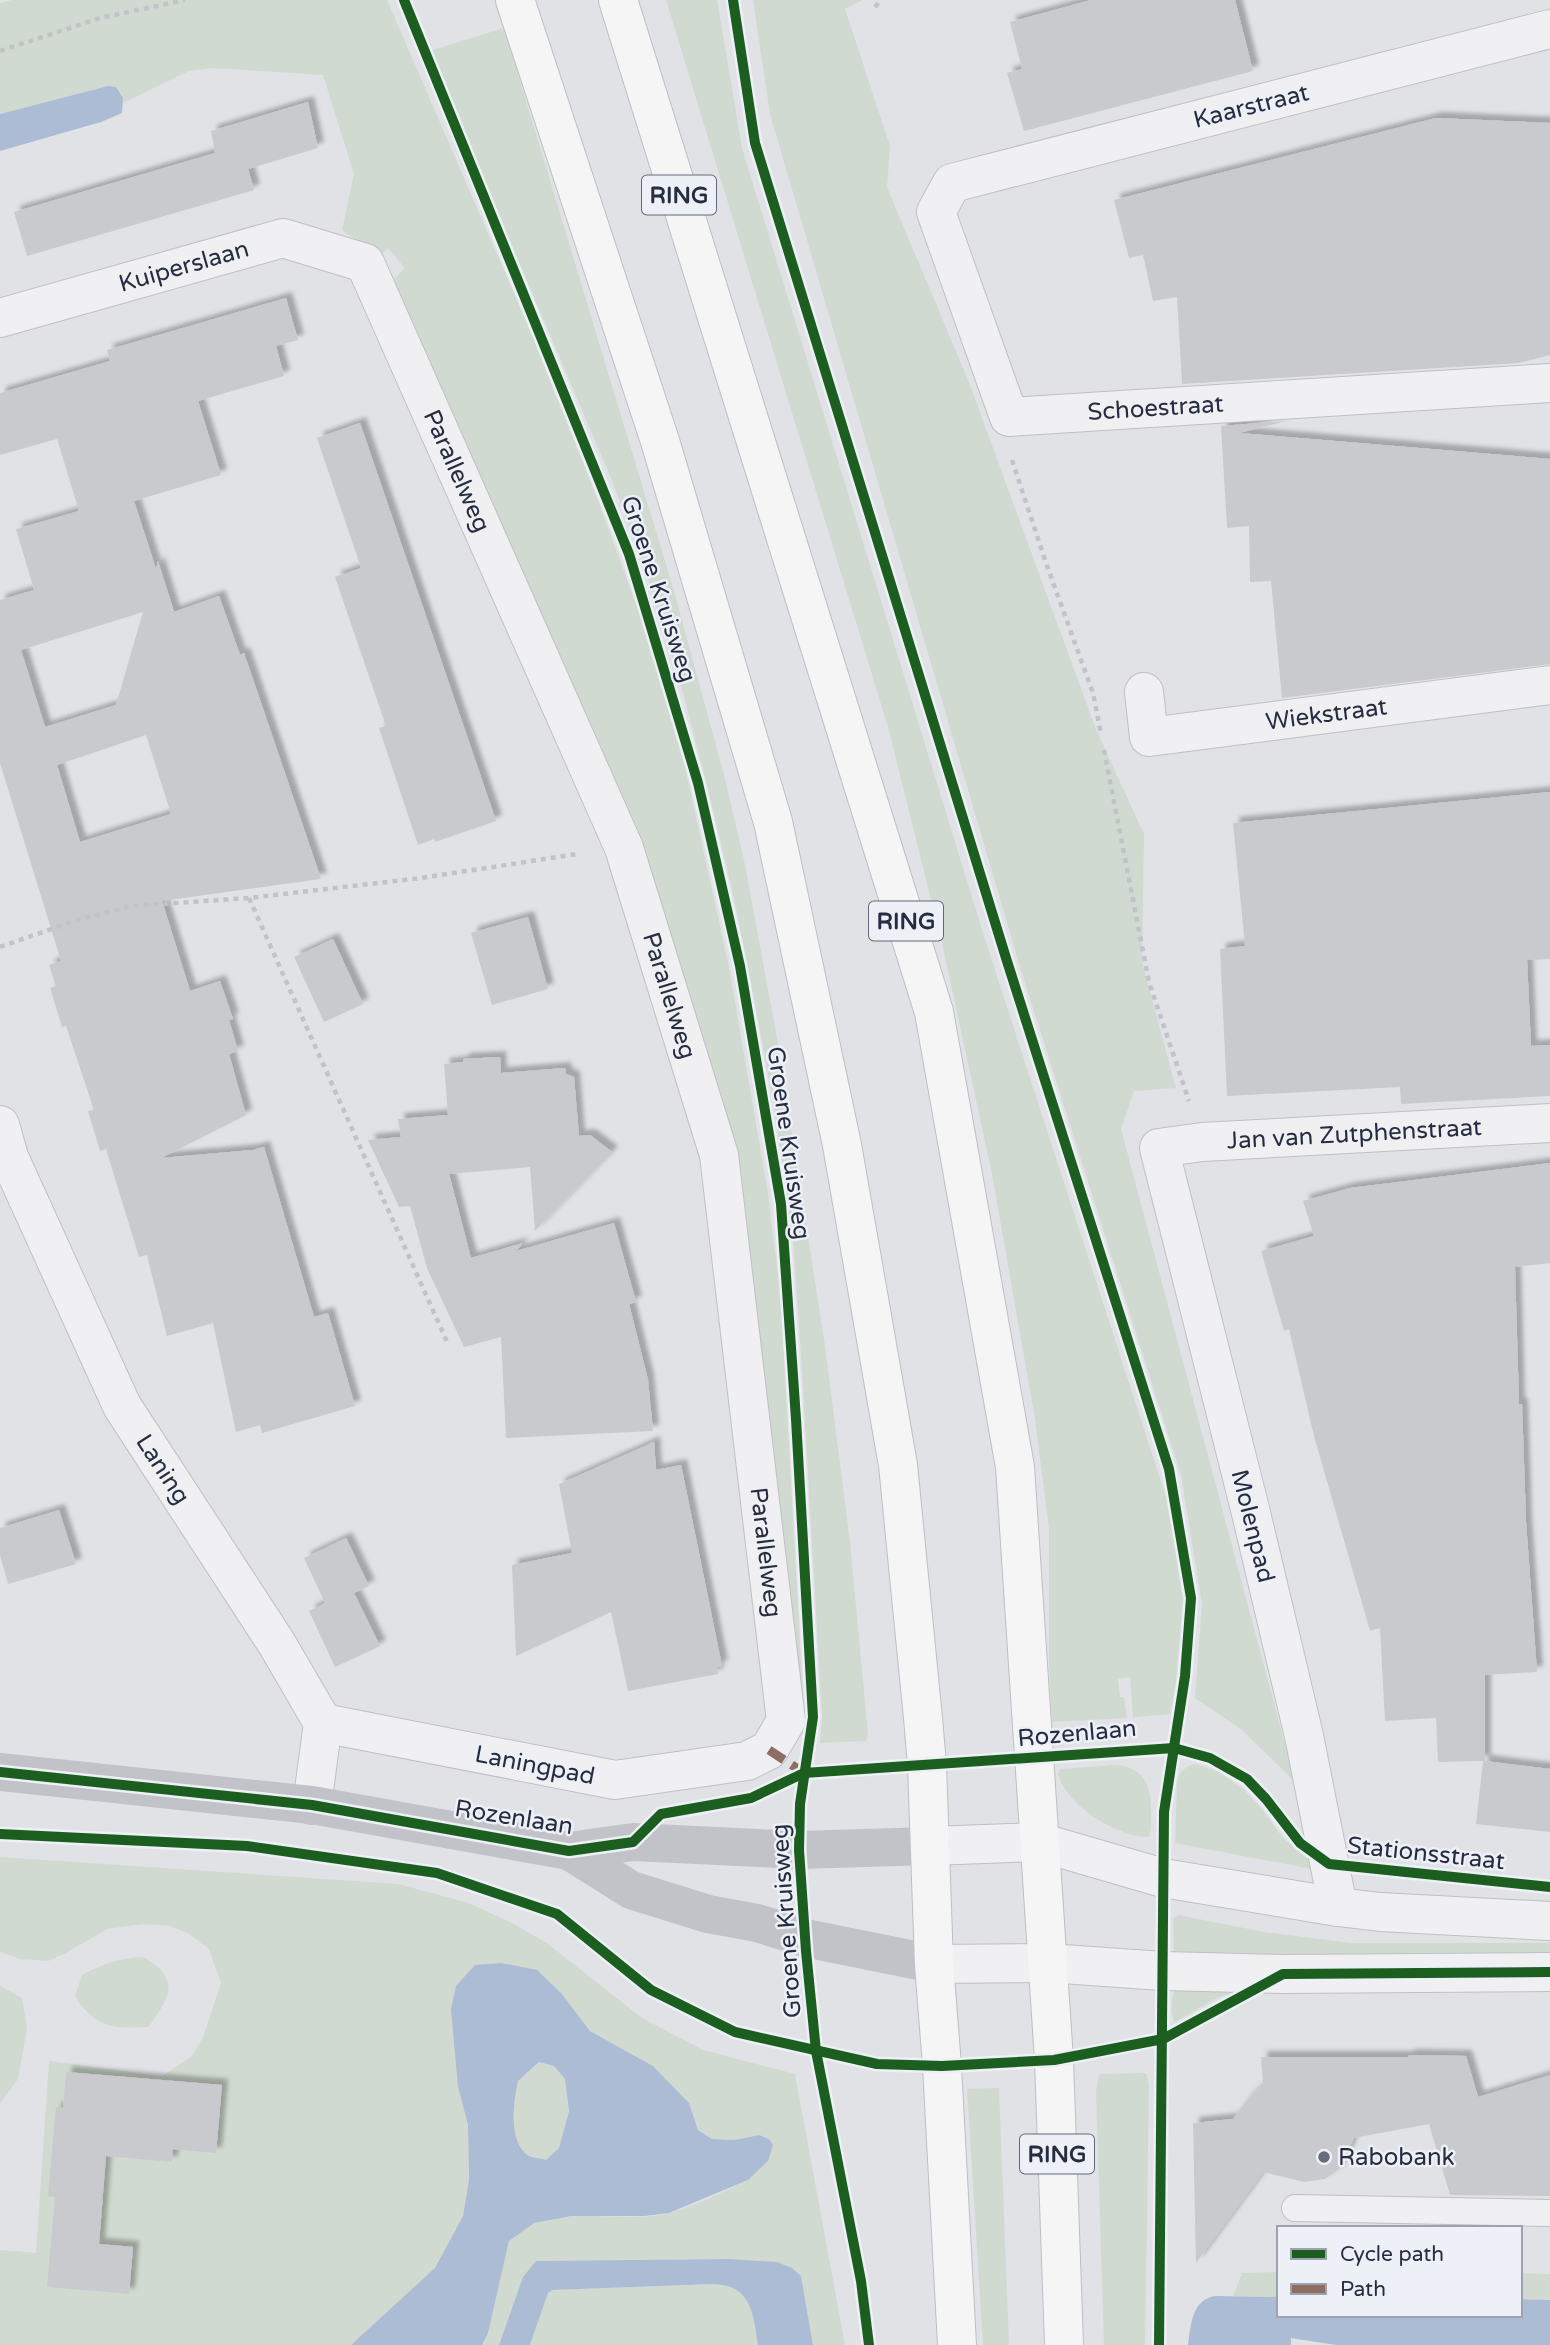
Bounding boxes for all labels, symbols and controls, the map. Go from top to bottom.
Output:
street label: Kaarstraat [1190,78,1312,135]
road number: RING [642,176,716,214]
street label: Kuiperslaan [116,234,252,299]
street label: Schoestraat [1087,390,1224,427]
street label: Parallelweg [417,405,496,537]
street label: Groene Kruisweg [615,492,702,686]
street label: Wiekstraat [1264,692,1389,737]
road number: RING [869,902,943,940]
street label: Parallelweg [636,929,702,1062]
street label: Groene Kruisweg [761,1045,816,1241]
street label: Jan van Zutphenstraat [1226,1113,1483,1156]
street label: Laning [129,1429,196,1510]
street label: Molenpad [1224,1467,1281,1586]
street label: Parallelweg [743,1486,788,1619]
street label: Rozenlaan [1016,1714,1138,1753]
street label: Laningpad [473,1740,597,1791]
street label: Rozenlaan [453,1794,575,1841]
street label: Groene Kruisweg [765,1823,808,2019]
street label: Stationsstraat [1346,1831,1506,1876]
road number: RING [1020,2134,1094,2174]
place label: Rabobank [1338,2143,1455,2172]
marker: Rabobank [1316,2149,1332,2165]
legend [1277,2226,1522,2317]
text: Cycle path [1340,2242,1444,2267]
text: Path [1340,2277,1386,2302]

